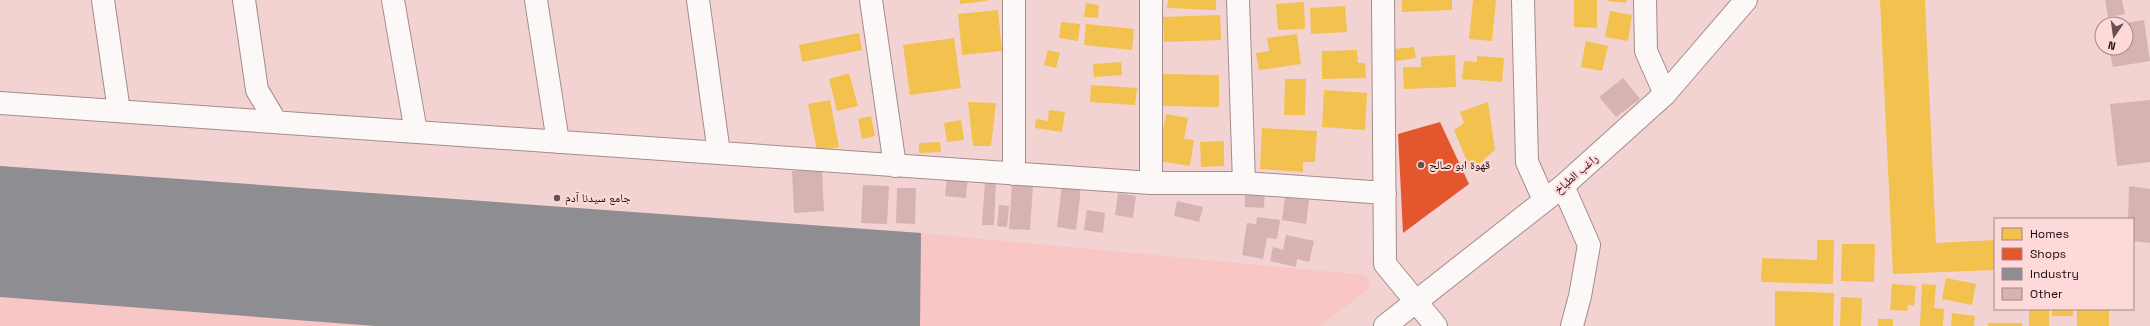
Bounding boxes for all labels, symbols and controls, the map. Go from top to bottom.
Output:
north arrow [2094,16,2134,56]
text: N [2107,38,2117,53]
street label: راغب الطباخ [1551,150,1602,198]
place label: قهوة ابو صالح [1429,157,1490,173]
marker: قهوة ابو صالح [1416,160,1426,170]
place label: جامع سيدنا آدم [565,190,631,206]
marker: جامع سيدنا آدم [552,193,562,203]
legend [1994,218,2134,310]
text: Homes [2030,226,2069,242]
text: Shops [2030,246,2066,262]
text: Industry [2030,266,2079,282]
text: Other [2030,286,2063,302]

